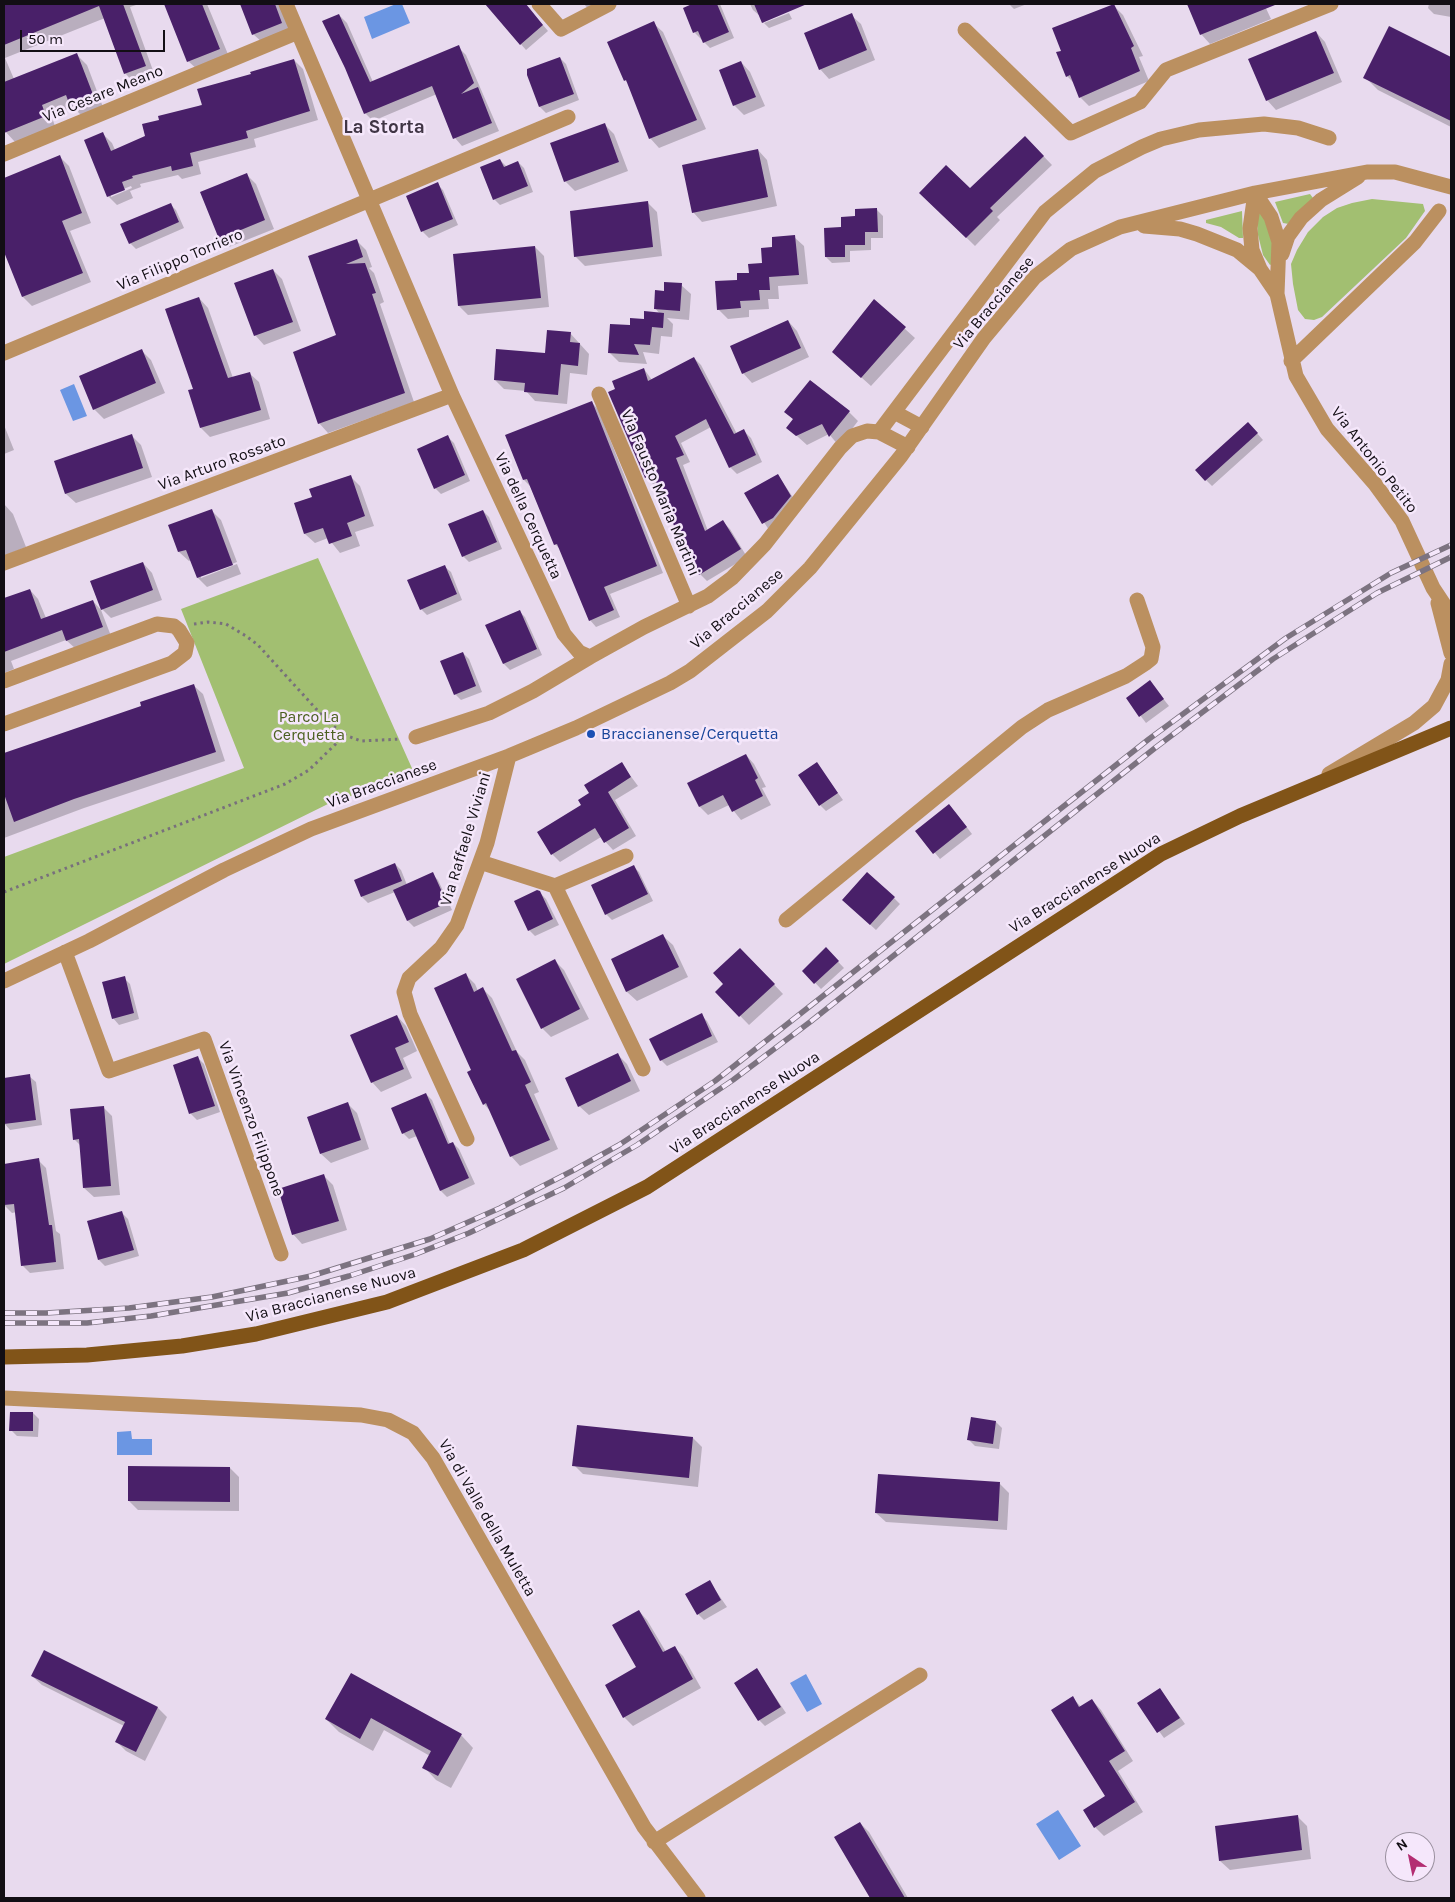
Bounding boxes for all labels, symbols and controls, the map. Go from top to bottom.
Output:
scale bar [22,20,168,52]
text: 50 m [28,30,63,48]
street label: Via Cesare Meano [40,61,166,127]
district label: La Storta [343,117,425,139]
street label: Via Filippo Torriero [114,225,246,295]
street label: Via Braccianese [950,253,1038,353]
street label: Via Antonio Petito [1327,403,1421,517]
street label: Via Fausto Maria Martini [616,407,704,579]
street label: Via Arturo Rossato [156,431,288,495]
street label: Via della Cerquetta [490,450,566,582]
street label: Via Braccianese [687,565,787,653]
park label: Parco La Cerquetta [273,707,345,745]
place label: Braccianense/Cerquetta [601,724,779,744]
marker: Braccianense/Cerquetta [585,728,597,740]
street label: Via Braccianese [324,755,440,813]
street label: Via Raffaele Viviani [436,770,496,908]
street label: Via Braccianense Nuova [1006,828,1164,938]
street label: Via Vincenzo Filippone [214,1039,288,1199]
street label: Via Braccianense Nuova [666,1047,824,1159]
street label: Via Braccianense Nuova [244,1263,418,1327]
street label: Via di Valle della Muletta [434,1436,540,1600]
north arrow [1385,1832,1435,1882]
text: N [1393,1835,1411,1855]

